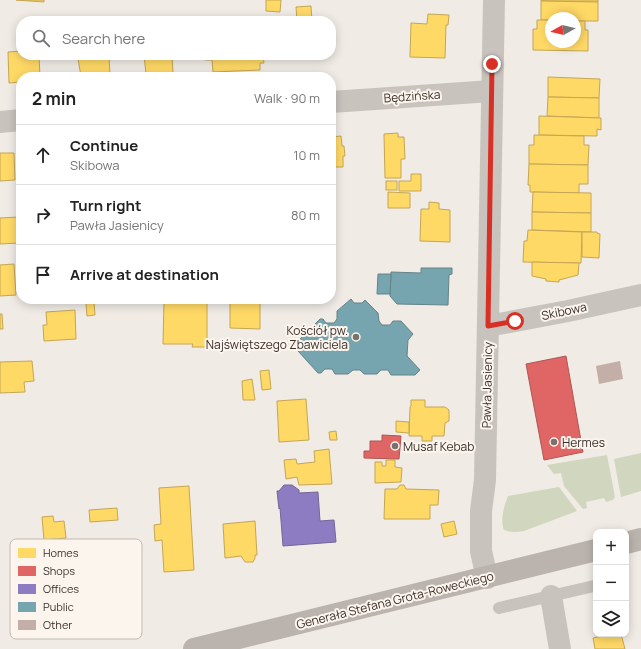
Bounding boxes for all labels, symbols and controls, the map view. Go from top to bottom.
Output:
north arrow [545,12,581,48]
search box [16,16,336,60]
icon: search [30,27,52,49]
text: Search here [62,28,145,49]
route end [483,55,501,73]
street label: Będzińska [383,86,441,106]
text: 2 min [32,87,76,110]
text: Walk · 90 m [254,89,320,107]
text: Continue [70,135,138,156]
icon: ahead [32,144,54,166]
text: 10 m [293,146,320,164]
text: Skibowa [70,156,119,174]
text: Turn right [70,195,141,216]
icon: right [32,204,54,226]
text: 80 m [291,206,320,224]
text: Pawła Jasienicy [70,216,164,234]
icon: arrive [32,264,54,286]
text: Arrive at destination [70,264,219,285]
street label: Skibowa [540,298,588,324]
route start [506,312,524,330]
place label: Kościół pw. Najświętszego Zbawiciela [206,322,348,353]
marker: Kościół pw. Najświętszego Zbawiciela [351,332,361,342]
street label: Pawła Jasienicy [478,341,496,428]
place label: Hermes [562,434,605,451]
marker: Hermes [549,437,559,447]
place label: Musaf Kebab [403,438,474,455]
marker: Musaf Kebab [390,441,400,451]
map controls [593,529,629,637]
button: + [593,529,629,565]
legend [10,539,142,639]
text: Homes [43,545,79,560]
text: Shops [43,563,75,578]
button: − [593,565,629,601]
street label: Generała Stefana Grota-Roweckiego [295,567,495,633]
text: Offices [43,581,79,596]
text: Public [43,599,74,614]
button: layers [593,601,629,637]
text: Other [43,617,72,632]

